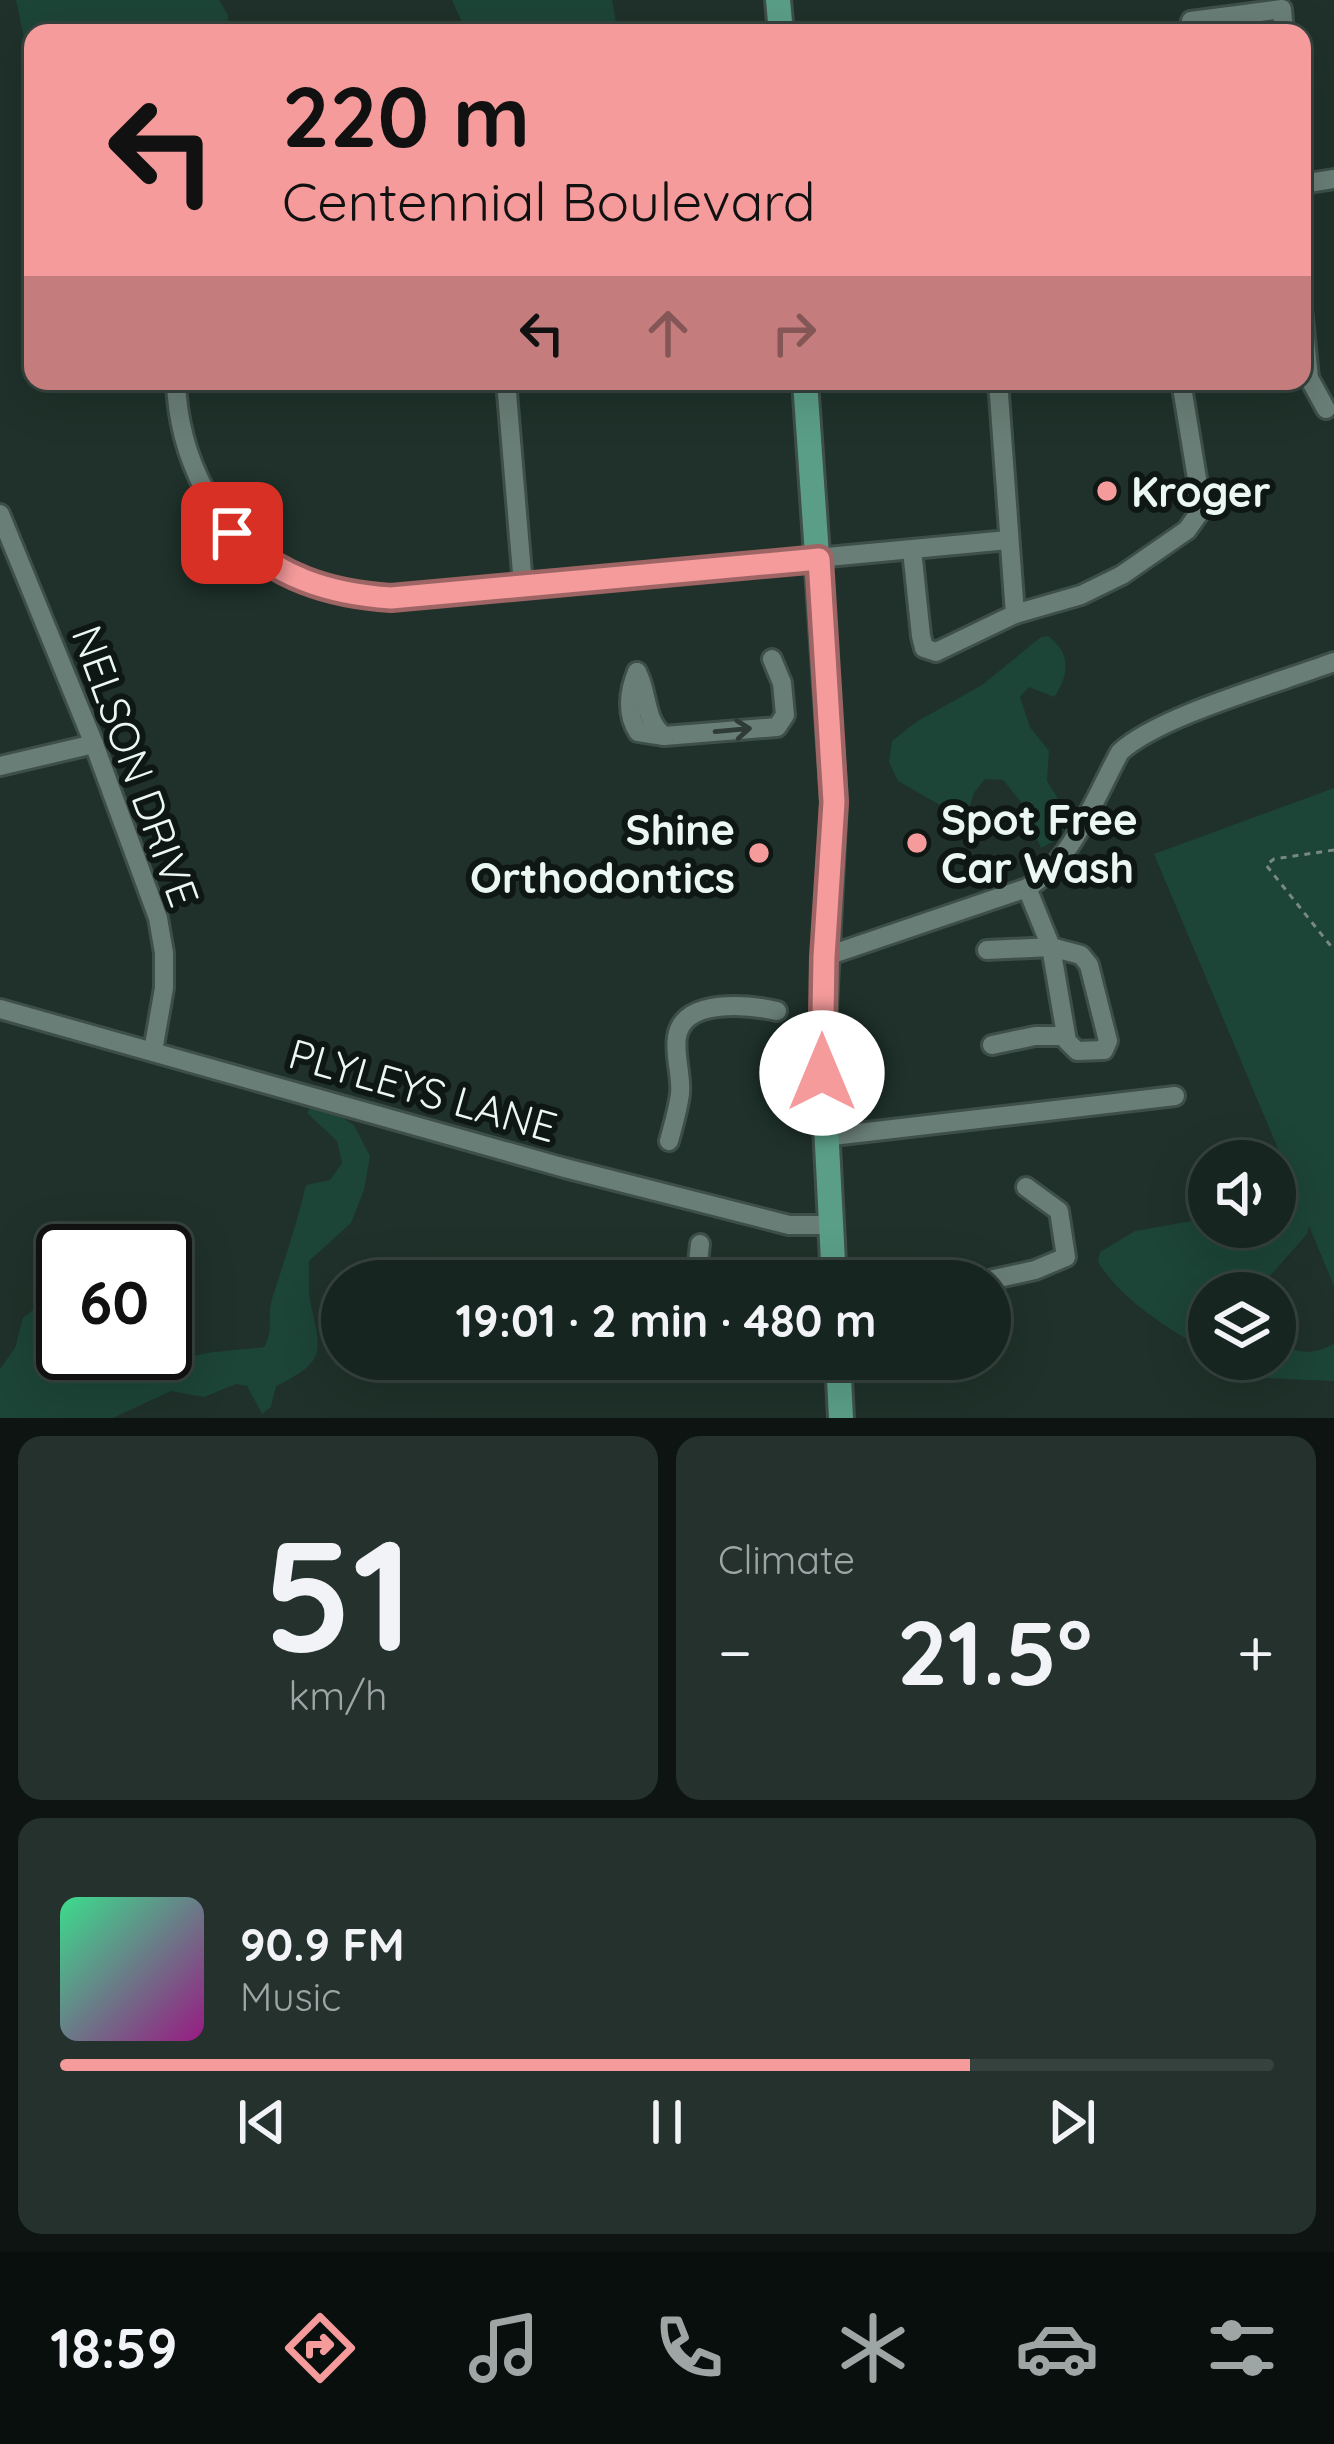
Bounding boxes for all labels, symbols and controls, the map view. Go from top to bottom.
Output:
text: 220 m [282,63,530,168]
icon: left [84,72,240,228]
text: Centennial Boulevard [282,167,815,235]
icon: left [509,300,575,366]
icon: ahead [635,300,701,366]
icon: right [761,300,827,366]
place label: Kroger [1131,465,1271,518]
marker: Kroger [1094,478,1120,504]
pin [181,482,283,584]
icon: arrive [199,500,265,566]
street label: NELSON DRIVE [61,618,211,914]
one-way arrow [713,719,752,742]
place label: Spot Free Car Wash [941,793,1138,894]
place label: Shine Orthodontics [470,803,735,904]
marker: Spot Free Car Wash [904,830,930,856]
marker: Shine Orthodontics [746,840,772,866]
position arrow [759,1010,885,1136]
street label: PLYLEYS LANE [283,1026,563,1154]
map controls [1188,1140,1296,1380]
button: sound [1188,1140,1296,1248]
speed limit sign: 60 [36,1224,192,1380]
button: layers [1188,1272,1296,1380]
text: 19:01 · 2 min · 480 m [456,1292,876,1348]
text: 51 [263,1495,413,1690]
text: Climate [718,1535,855,1584]
text: 21.5° [897,1595,1092,1708]
text: − [718,1610,752,1693]
text: + [1237,1610,1274,1693]
text: km/h [289,1671,387,1720]
text: 90.9 FM [240,1916,405,1972]
text: Music [240,1972,341,2021]
icon: previous [229,2089,295,2155]
icon: pause [634,2089,700,2155]
icon: next [1039,2089,1105,2155]
icon: directions [278,2306,362,2390]
icon: music [462,2306,546,2390]
icon: phone [647,2306,731,2390]
icon: climate [831,2306,915,2390]
icon: car [1015,2306,1099,2390]
icon: filters [1200,2306,1284,2390]
text: 18:59 [50,2314,177,2382]

